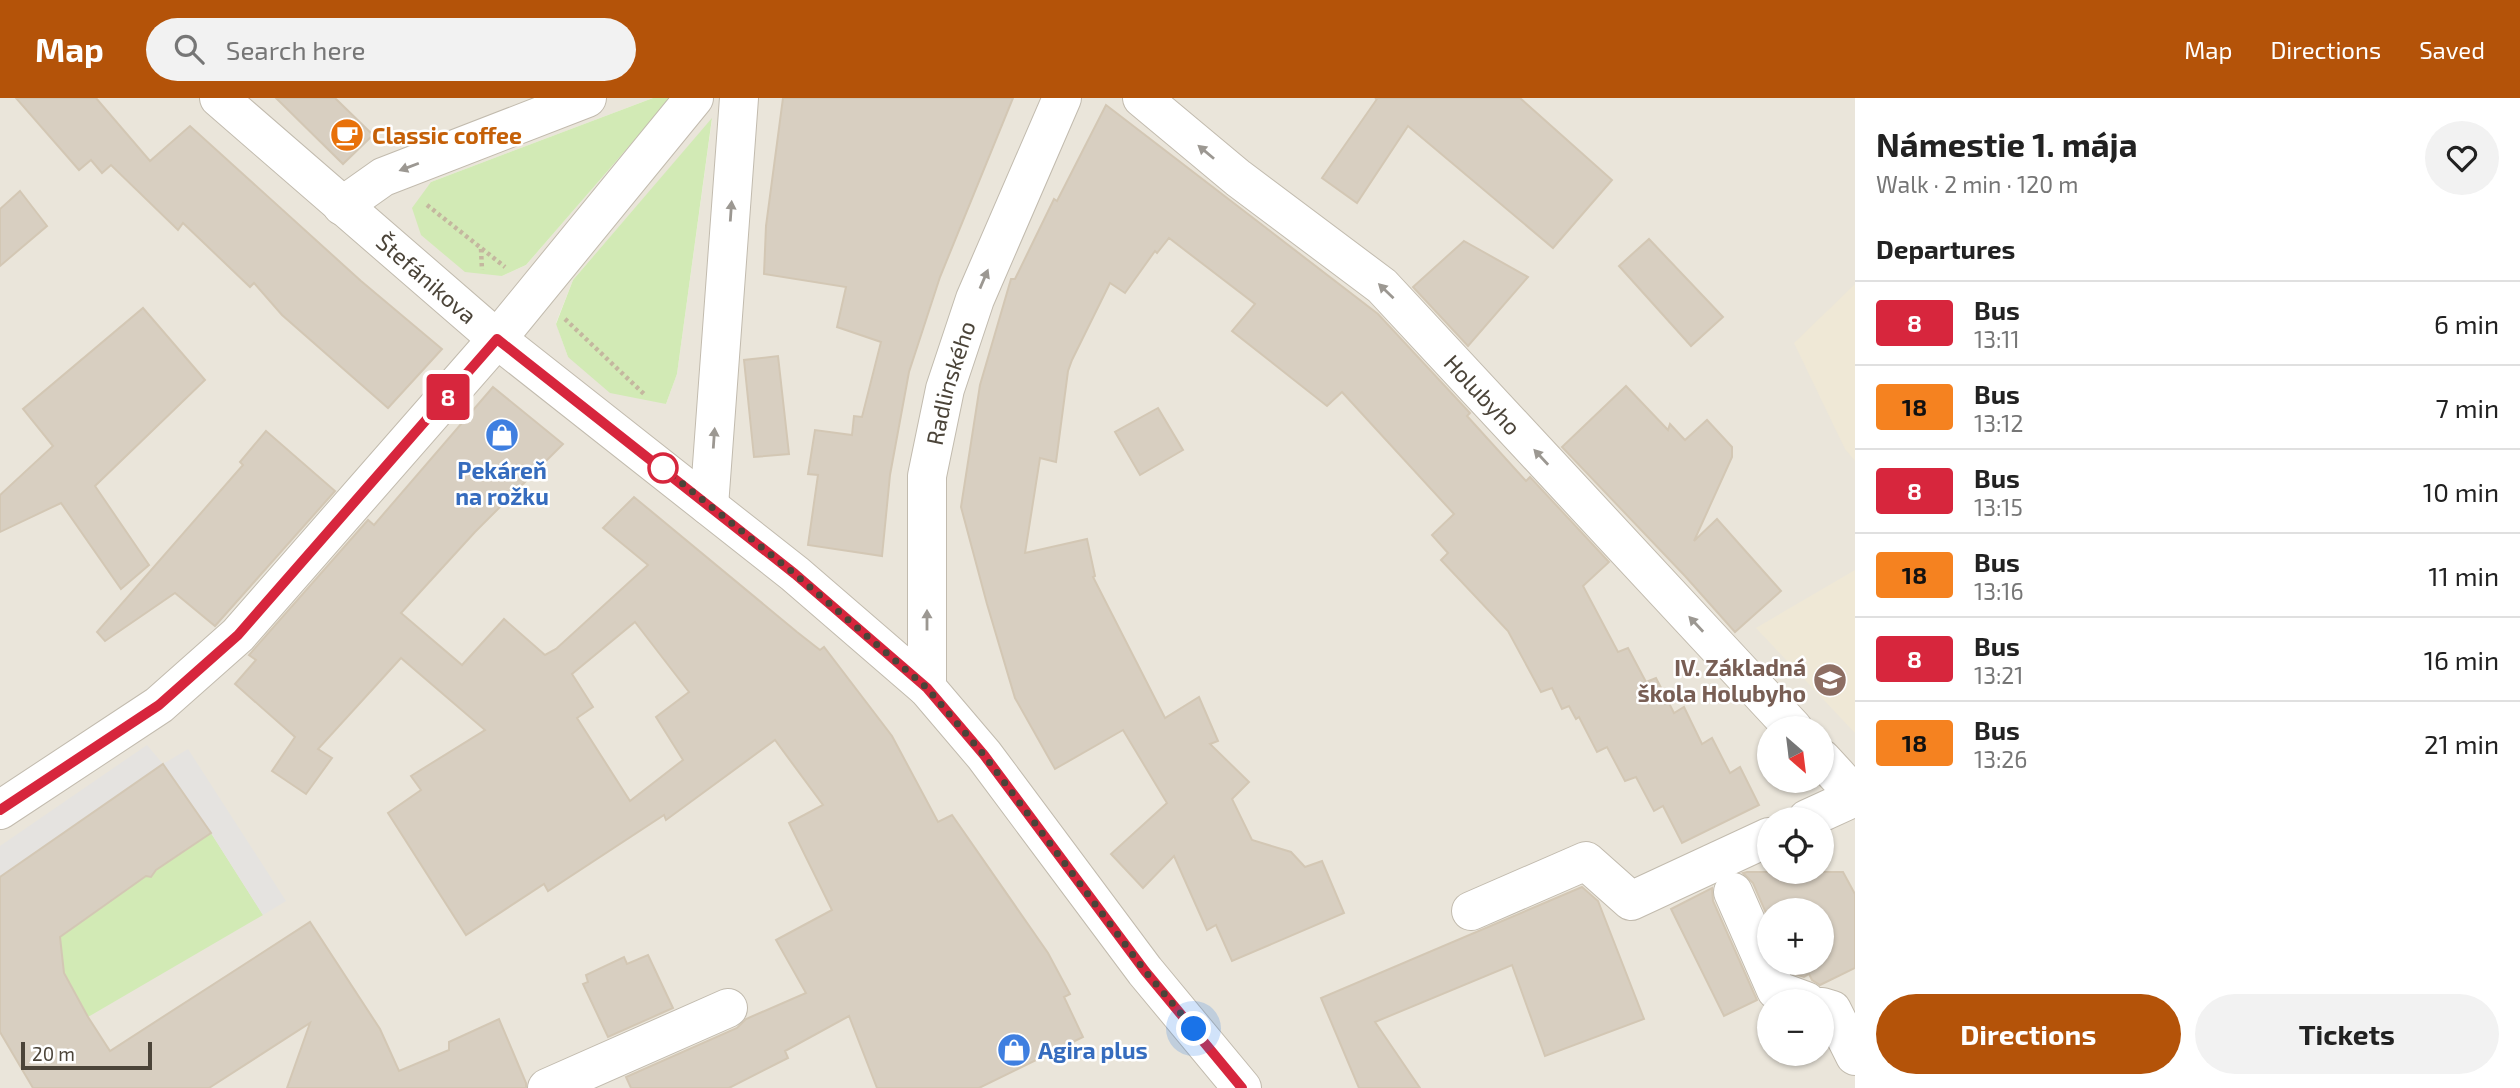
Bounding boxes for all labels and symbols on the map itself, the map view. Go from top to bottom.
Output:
cafe icon: Classic coffee [328,116,366,154]
place label: Classic coffee [372,121,522,149]
one-way arrow [1198,145,1215,160]
one-way arrow [398,161,419,172]
one-way arrow [726,200,737,222]
street label: Štefánikova [371,227,483,329]
one-way arrow [978,269,990,289]
one-way arrow [1378,284,1395,300]
street label: Radlinského [920,317,981,447]
street label: Holubyho [1438,348,1527,441]
line badge: 8 [425,374,471,420]
shop icon: Pekáreň na rožku [483,416,521,454]
one-way arrow [709,427,720,449]
one-way arrow [1534,449,1550,466]
unlabelled marker [648,453,678,483]
place label: Pekáreň na rožku [455,456,549,510]
one-way arrow [921,609,933,631]
one-way arrow [1688,615,1704,633]
place label: IV. Základná škola Holubyho [1638,653,1806,707]
school or university icon: IV. Základná škola Holubyho [1811,661,1849,699]
north arrow [1757,716,1834,793]
your location [1176,1011,1211,1046]
shop icon: Agira plus [995,1031,1033,1069]
place label: Agira plus [1038,1036,1148,1064]
scale bar [21,1039,152,1071]

